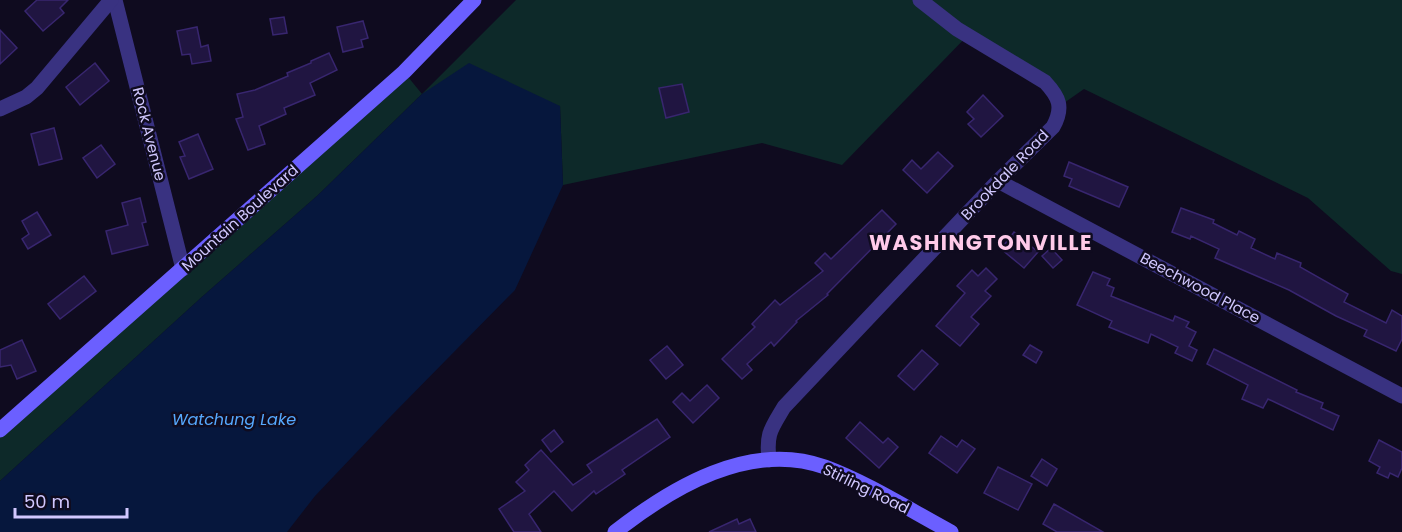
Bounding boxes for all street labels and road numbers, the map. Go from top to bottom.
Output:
street label: Rock Avenue [128,85,171,183]
street label: Brookdale Road [956,125,1053,224]
street label: Mountain Boulevard [177,160,303,276]
street label: Beechwood Place [1137,247,1264,328]
street label: Stirling Road [820,459,913,519]

